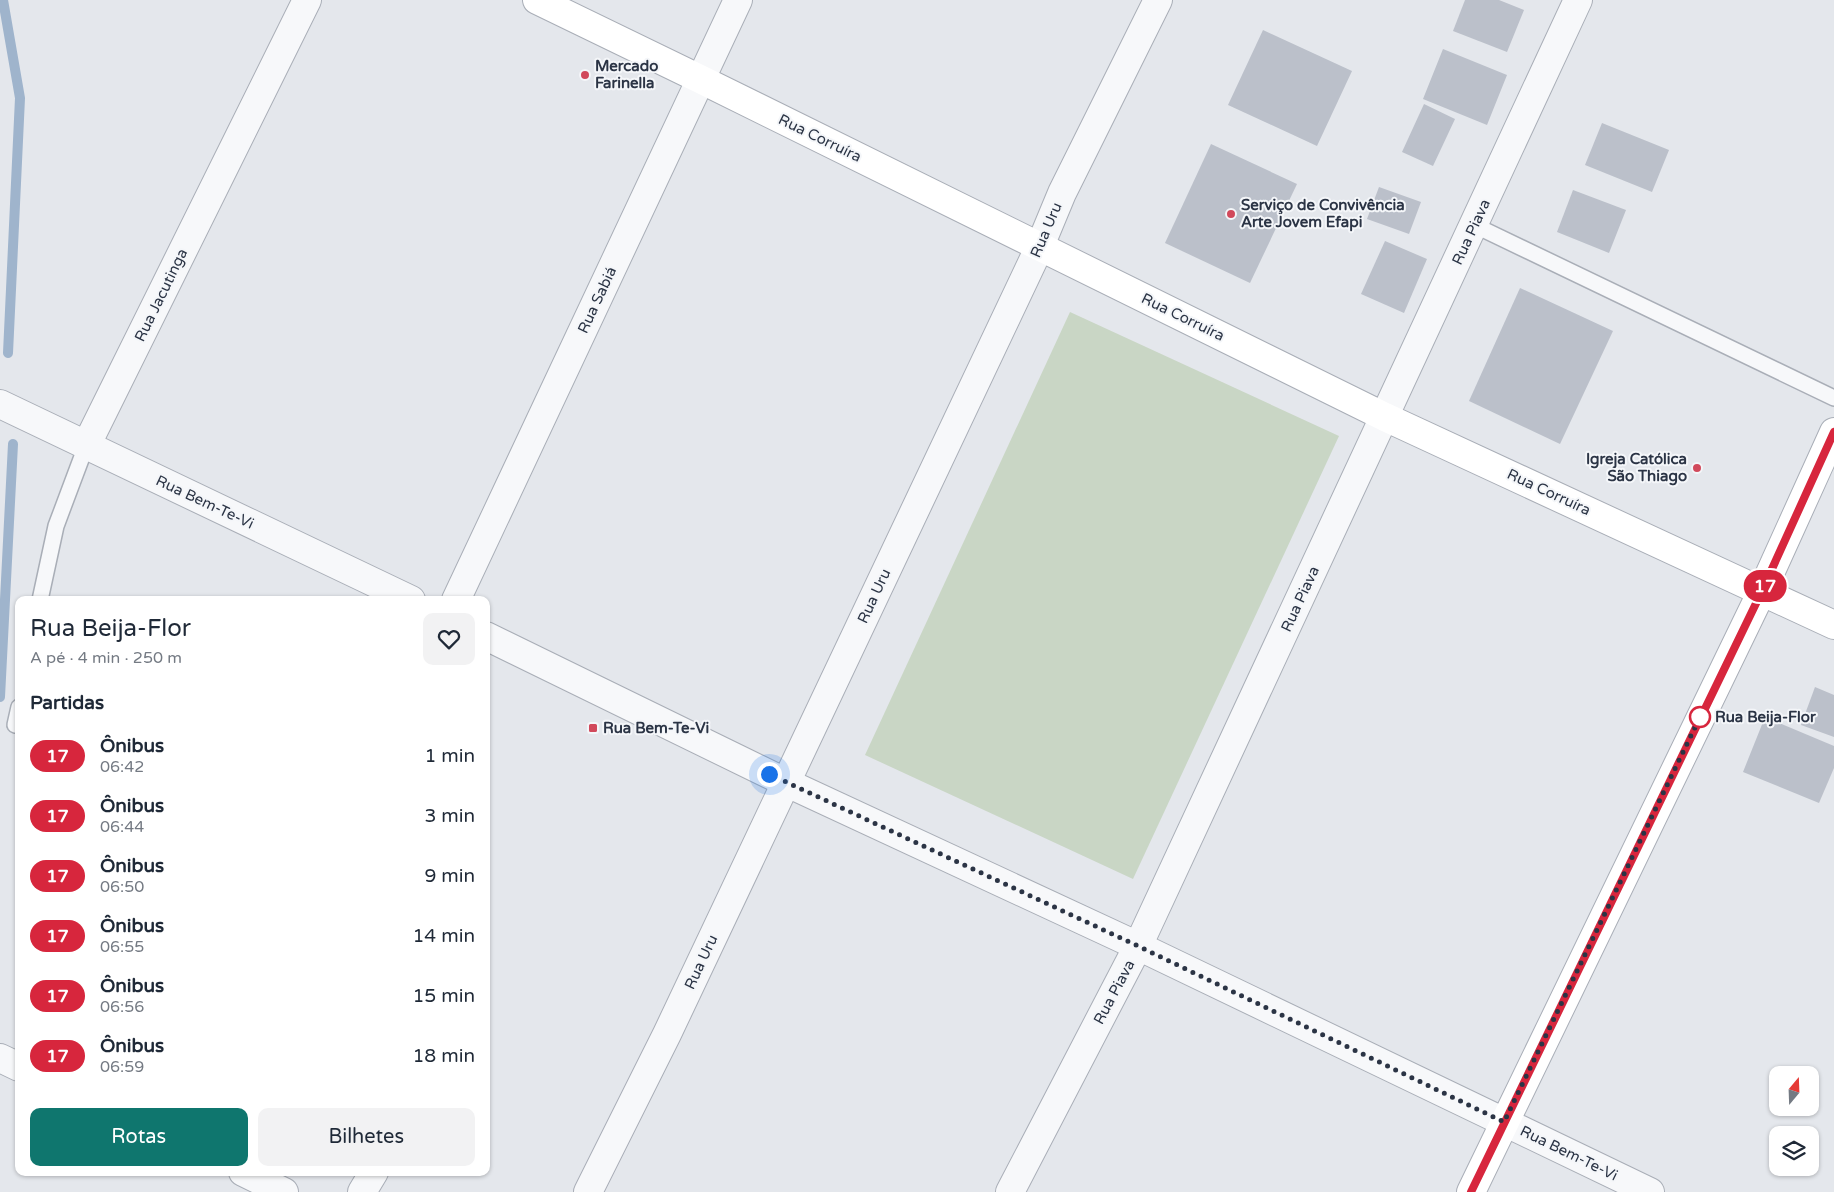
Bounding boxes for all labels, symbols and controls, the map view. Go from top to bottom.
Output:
place label: Mercado Farinella [595,57,658,92]
marker: Mercado Farinella [579,69,591,81]
street label: Rua Corruíra [776,110,864,166]
place label: Serviço de Convivência Arte Jovem Efapi [1241,196,1405,232]
street label: Rua Piava [1448,196,1494,268]
street label: Rua Uru [1026,200,1066,260]
marker: Serviço de Convivência Arte Jovem Efapi [1225,208,1237,220]
street label: Rua Jacutinga [131,246,191,344]
street label: Rua Sabiá [574,264,620,336]
street label: Rua Corruíra [1139,289,1227,345]
place label: Igreja Católica São Thiago [1586,450,1687,486]
marker: Igreja Católica São Thiago [1691,462,1703,474]
street label: Rua Corruíra [1504,465,1594,519]
street label: Rua Bem-Te-Vi [153,471,257,533]
street label: Rua Piava [1277,563,1323,635]
street label: Rua Uru [854,566,894,626]
line badge: 17 [1742,570,1788,602]
text: 17 [1754,575,1776,597]
button: heart [423,613,475,665]
text: Rua Beija-Flor [30,614,191,643]
text: A pé · 4 min · 250 m [30,648,182,668]
text: Partidas [30,692,104,714]
marker: Rua Beija-Flor [1689,706,1711,728]
place label: Rua Beija-Flor [1715,708,1816,727]
place label: Rua Bem-Te-Vi [603,719,709,737]
marker: Rua Bem-Te-Vi [587,722,599,734]
text: Ônibus [100,735,164,757]
text: 17 [46,745,69,767]
text: 1 min [424,745,475,767]
text: 06:42 [100,757,144,777]
your location [757,762,782,787]
text: Ônibus [100,795,164,817]
text: 17 [46,805,69,827]
text: 3 min [424,805,475,827]
text: 06:44 [100,817,144,837]
text: Ônibus [100,855,164,877]
text: 17 [46,865,69,887]
text: 9 min [424,865,475,887]
text: 06:50 [100,877,144,897]
text: Ônibus [100,915,164,937]
text: 17 [46,925,69,947]
text: 14 min [412,925,475,947]
street label: Rua Uru [681,932,721,992]
text: 06:55 [100,937,144,957]
street label: Rua Piava [1090,957,1138,1027]
text: Ônibus [100,975,164,997]
text: 17 [46,985,69,1007]
text: 15 min [412,985,475,1007]
text: 06:56 [100,997,144,1017]
text: Ônibus [100,1035,164,1057]
text: 17 [46,1045,69,1067]
text: 18 min [412,1045,475,1067]
text: 06:59 [100,1057,144,1077]
north arrow [1769,1066,1819,1116]
map controls [1769,1066,1819,1176]
button: Rotas [30,1108,248,1166]
button: Bilhetes [258,1108,475,1166]
street label: Rua Bem-Te-Vi [1517,1122,1621,1184]
button: layers [1769,1126,1819,1176]

